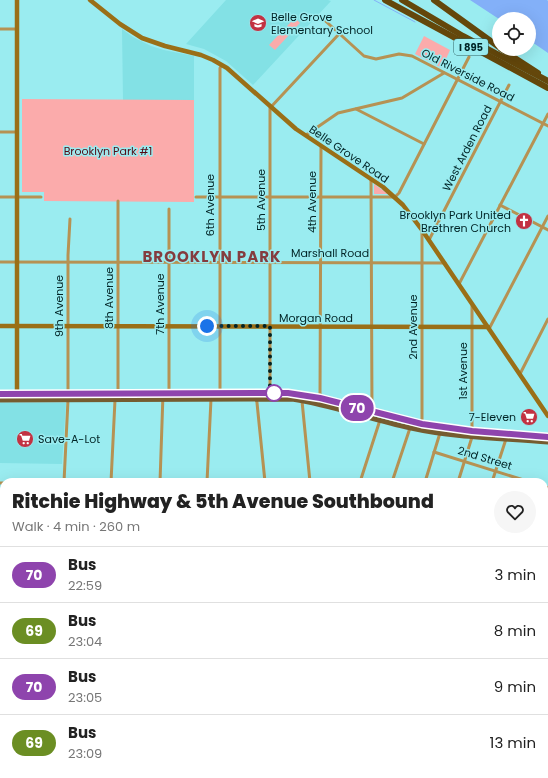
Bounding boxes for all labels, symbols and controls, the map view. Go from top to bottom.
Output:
place label: Belle Grove Elementary School [271,9,373,38]
map controls [492,12,536,56]
button: locate [492,12,536,56]
school or university icon: Belle Grove Elementary School [248,13,268,33]
road number: I 895 [454,39,488,55]
street label: Old Riverside Road [419,45,517,105]
street label: West Arden Road [438,102,496,194]
street label: Belle Grove Road [306,121,392,187]
park label: Brooklyn Park #1 [64,143,152,159]
street label: 5th Avenue [253,169,269,231]
street label: 4th Avenue [304,171,320,233]
street label: 6th Avenue [202,174,218,236]
place label: Brooklyn Park United Brethren Church [400,207,511,236]
church icon: Brooklyn Park United Brethren Church [514,211,534,231]
street label: Marshall Road [291,245,369,261]
district label: BROOKLYN PARK [142,246,282,267]
street label: 8th Avenue [101,267,117,329]
street label: 7th Avenue [152,273,168,335]
street label: 9th Avenue [51,275,67,337]
street label: 2nd Avenue [405,294,421,360]
street label: Morgan Road [279,310,353,326]
your location [197,316,217,336]
street label: 1st Avenue [455,342,471,400]
unlabelled marker [265,384,283,402]
line badge: 70 [339,395,375,421]
text: 70 [349,398,365,418]
supermarket icon: 7-Eleven [519,407,539,427]
place label: 7-Eleven [469,409,516,425]
supermarket icon: Save-A-Lot [15,429,35,449]
place label: Save-A-Lot [38,431,100,447]
street label: 2nd Street [456,442,514,474]
text: Ritchie Highway & 5th Avenue Southbound [12,488,434,515]
button: heart [494,491,536,533]
text: Walk · 4 min · 260 m [12,517,140,536]
text: Bus [68,554,96,575]
text: 3 min [494,564,536,585]
text: 70 [26,565,42,585]
text: 22:59 [68,576,102,595]
text: Bus [68,610,96,631]
text: 8 min [494,620,536,641]
text: 69 [25,621,43,641]
text: 23:04 [68,632,102,651]
text: Bus [68,666,96,687]
text: 9 min [494,676,536,697]
text: 70 [26,677,42,697]
text: 23:05 [68,688,102,707]
text: Bus [68,722,96,743]
text: 13 min [490,732,536,753]
text: 69 [25,733,43,753]
text: 23:09 [68,744,102,763]

